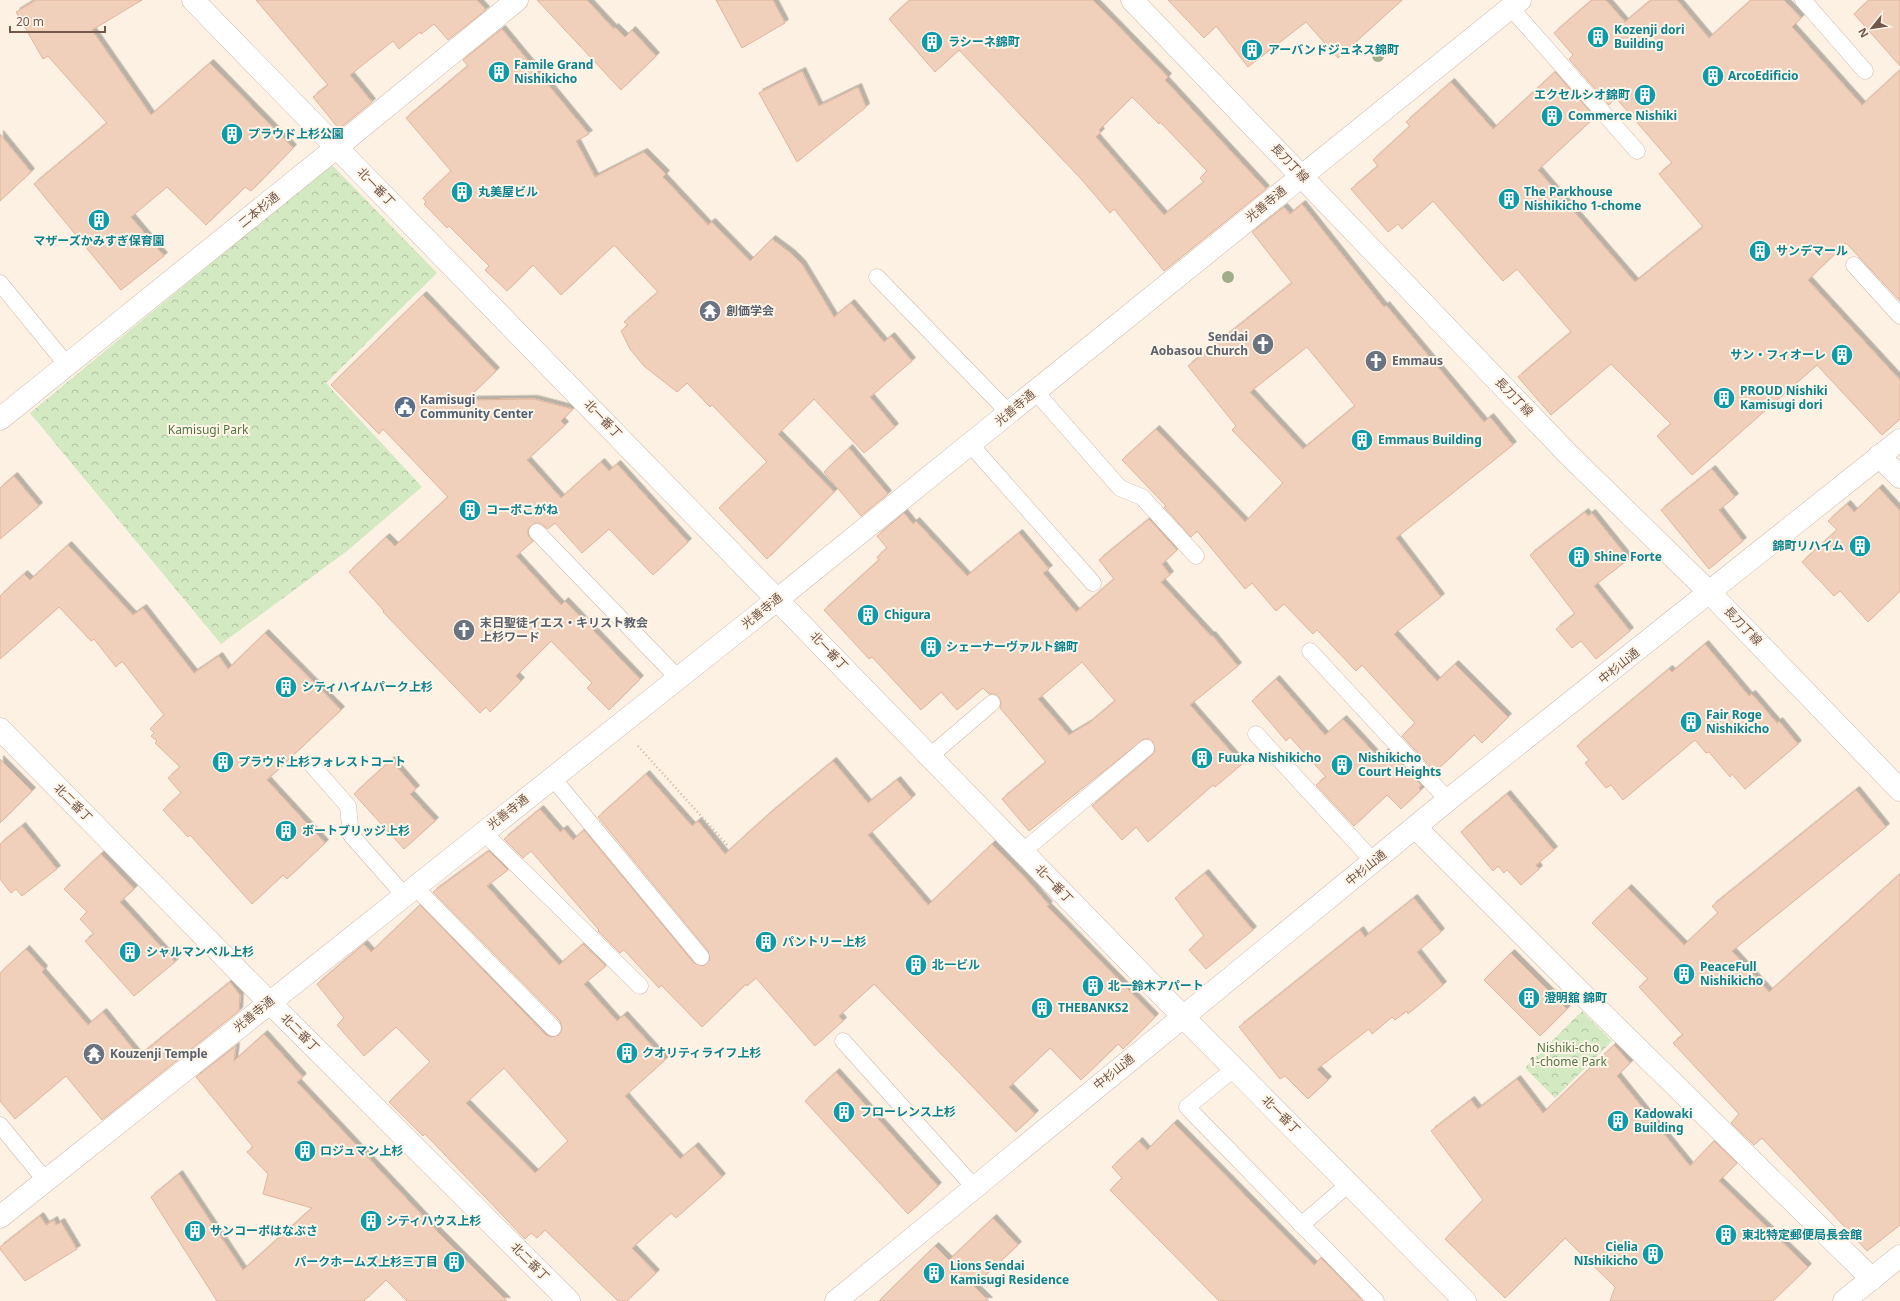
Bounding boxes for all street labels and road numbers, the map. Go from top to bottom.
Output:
street label: 長刀丁線 [1268,139,1313,186]
street label: 北一番丁 [354,163,399,210]
street label: 光善寺通 [1242,182,1290,225]
street label: 二本杉通 [235,188,283,231]
street label: 長刀丁線 [1492,373,1537,420]
street label: 光善寺通 [991,386,1039,430]
street label: 北一番丁 [581,395,626,442]
street label: 光善寺通 [738,589,786,632]
street label: 長刀丁線 [1721,602,1766,649]
street label: 北一番丁 [807,627,852,674]
street label: 中杉山通 [1595,644,1643,687]
street label: 北二番丁 [50,780,96,826]
street label: 光善寺通 [484,790,532,833]
street label: 中杉山通 [1342,846,1390,889]
street label: 北一番丁 [1032,860,1077,907]
street label: 光善寺通 [230,992,278,1035]
street label: 北二番丁 [277,1010,323,1056]
street label: 中杉山通 [1090,1050,1138,1093]
street label: 北一番丁 [1258,1092,1304,1138]
street label: 北二番丁 [507,1239,553,1285]

